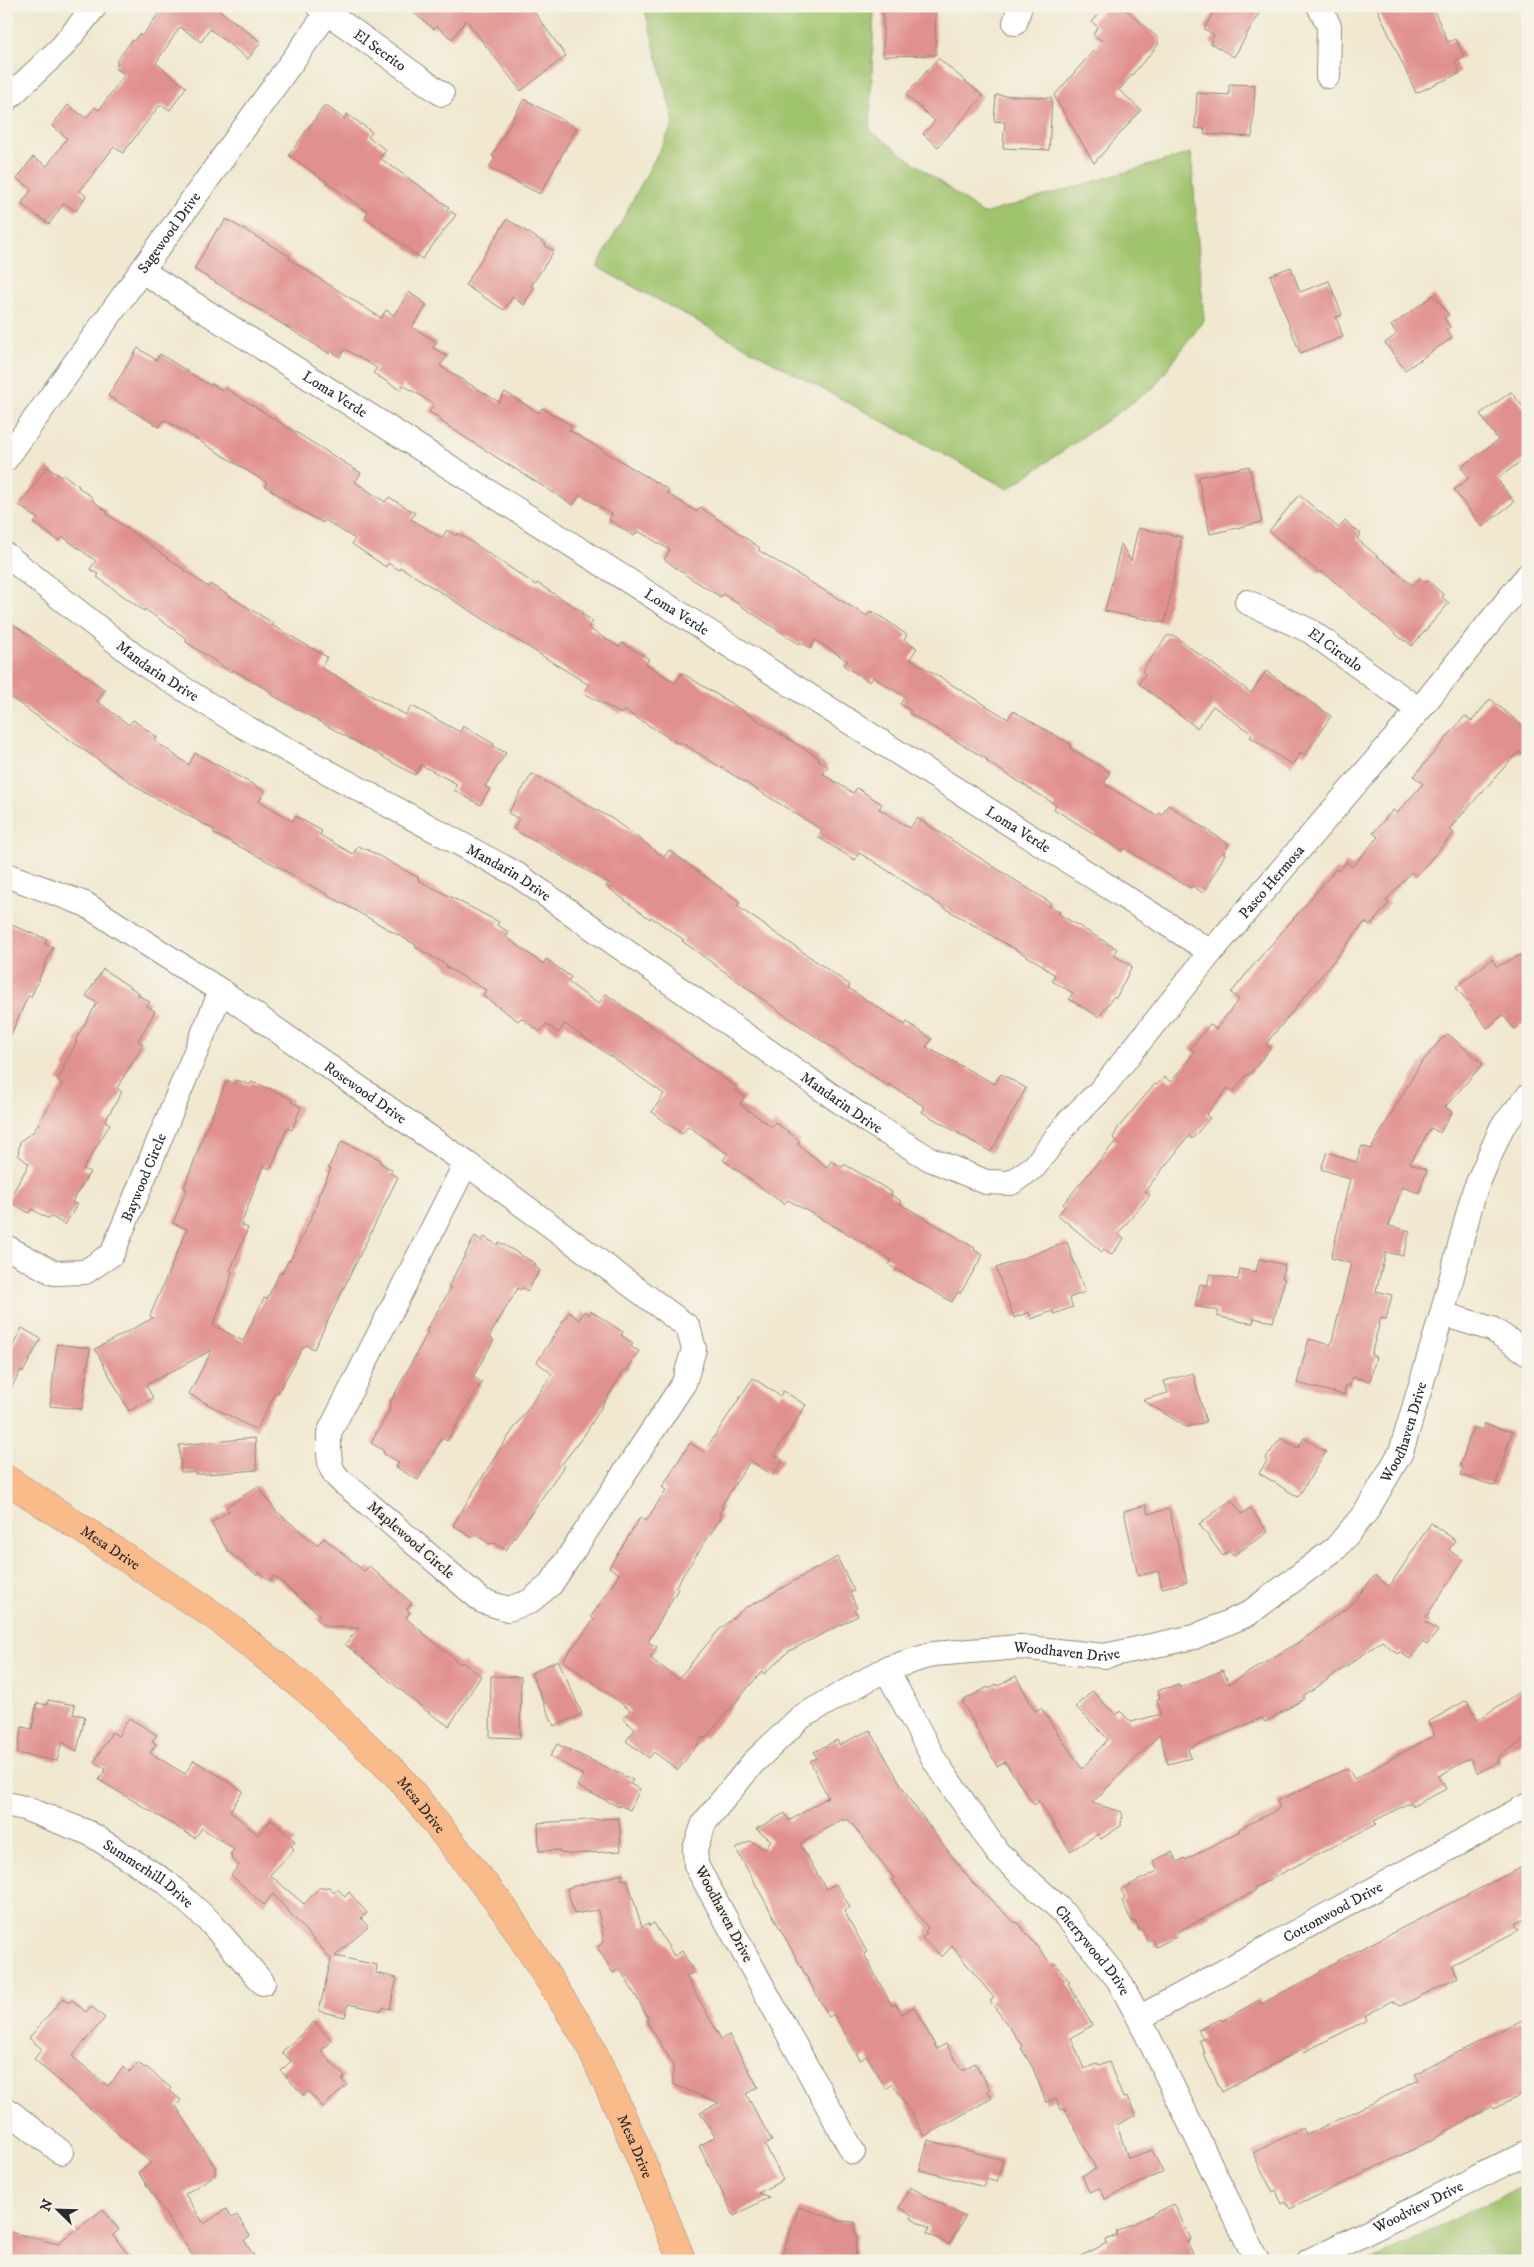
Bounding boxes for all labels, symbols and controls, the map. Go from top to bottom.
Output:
street label: El Secrito [350,25,410,75]
street label: Sagewood Drive [133,188,205,277]
street label: Loma Verde [299,366,371,422]
street label: Loma Verde [641,584,713,639]
street label: El Circulo [1304,623,1367,676]
street label: Mandarin Drive [113,636,202,706]
street label: Loma Verde [982,802,1054,857]
street label: Mandarin Drive [463,839,555,905]
street label: Paseo Hermosa [1235,841,1309,922]
street label: Rosewood Drive [320,1057,410,1128]
street label: Mandarin Drive [797,1067,886,1138]
street label: Baywood Circle [117,1130,171,1225]
street label: Woodhaven Drive [1375,1379,1431,1487]
street label: Maplewood Circle [363,1497,459,1583]
street label: Mesa Drive [77,1521,144,1574]
street label: Woodhaven Drive [1012,1637,1122,1665]
street label: Mesa Drive [393,1772,450,1837]
street label: Summerhill Drive [100,1835,198,1912]
street label: Woodhaven Drive [690,1862,757,1965]
street label: Cottonwood Drive [1280,1877,1386,1947]
street label: Cherrywood Drive [1051,1901,1134,1999]
street label: Mesa Drive [613,2111,657,2181]
street label: Woodview Drive [1369,2176,1466,2237]
north arrow [32,2184,82,2234]
text: N [36,2196,58,2214]

